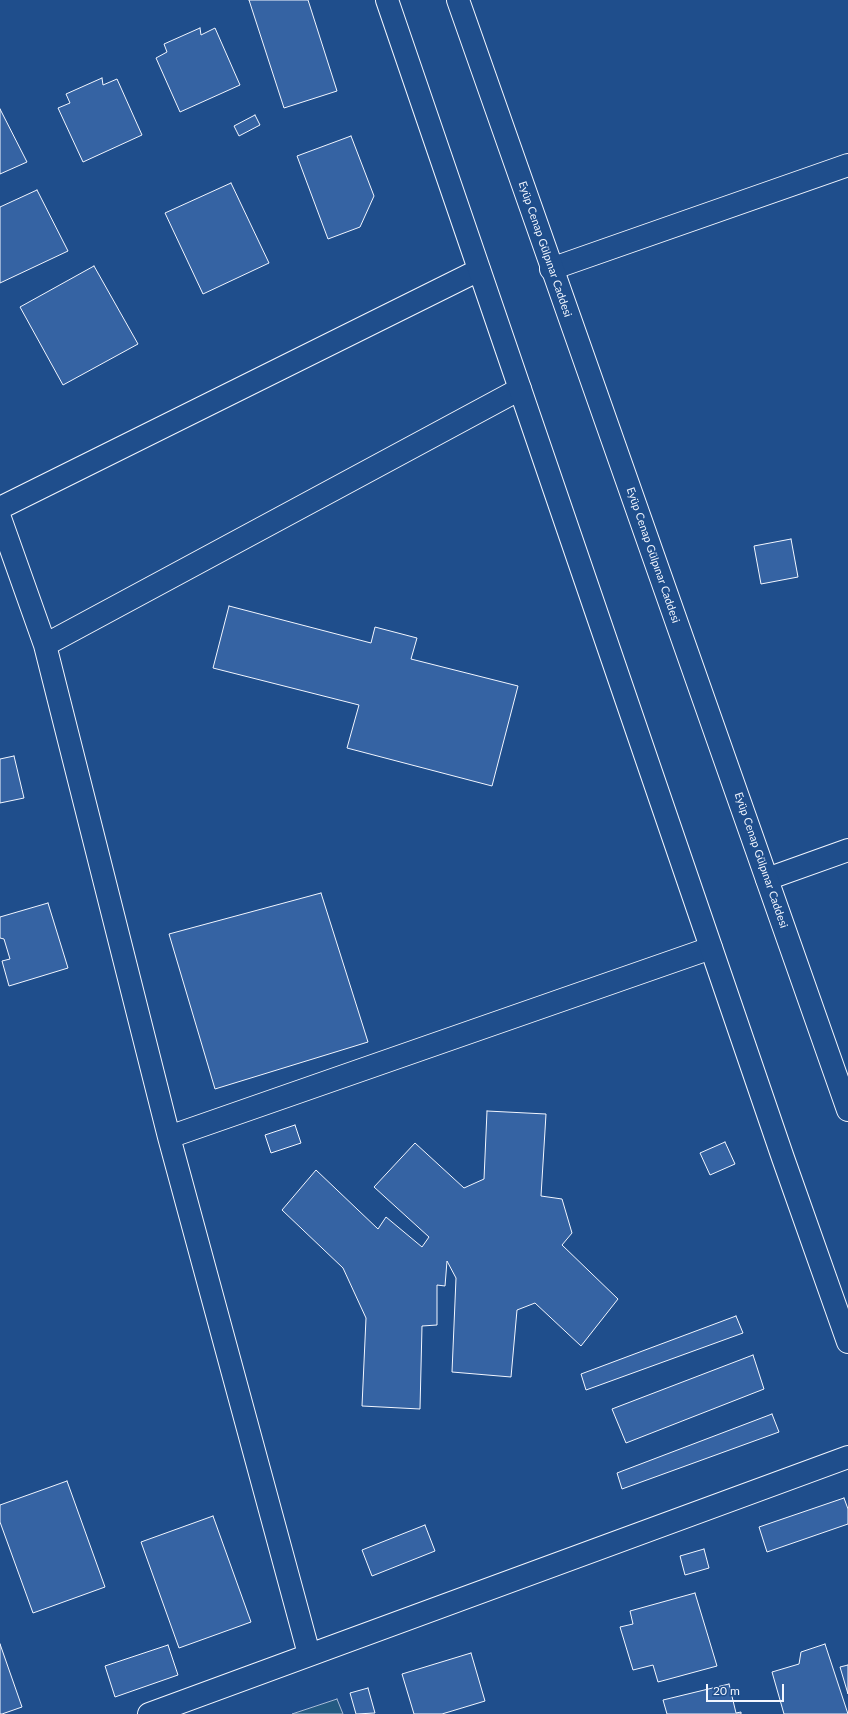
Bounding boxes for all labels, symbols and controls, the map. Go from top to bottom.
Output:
street label: Eyüp Cenap Gülpınar Caddesi [516,179,574,319]
street label: Eyüp Cenap Gülpınar Caddesi [624,485,682,625]
street label: Eyüp Cenap Gülpınar Caddesi [732,790,790,930]
scale bar [708,1676,786,1702]
text: 20 m [713,1683,740,1698]

